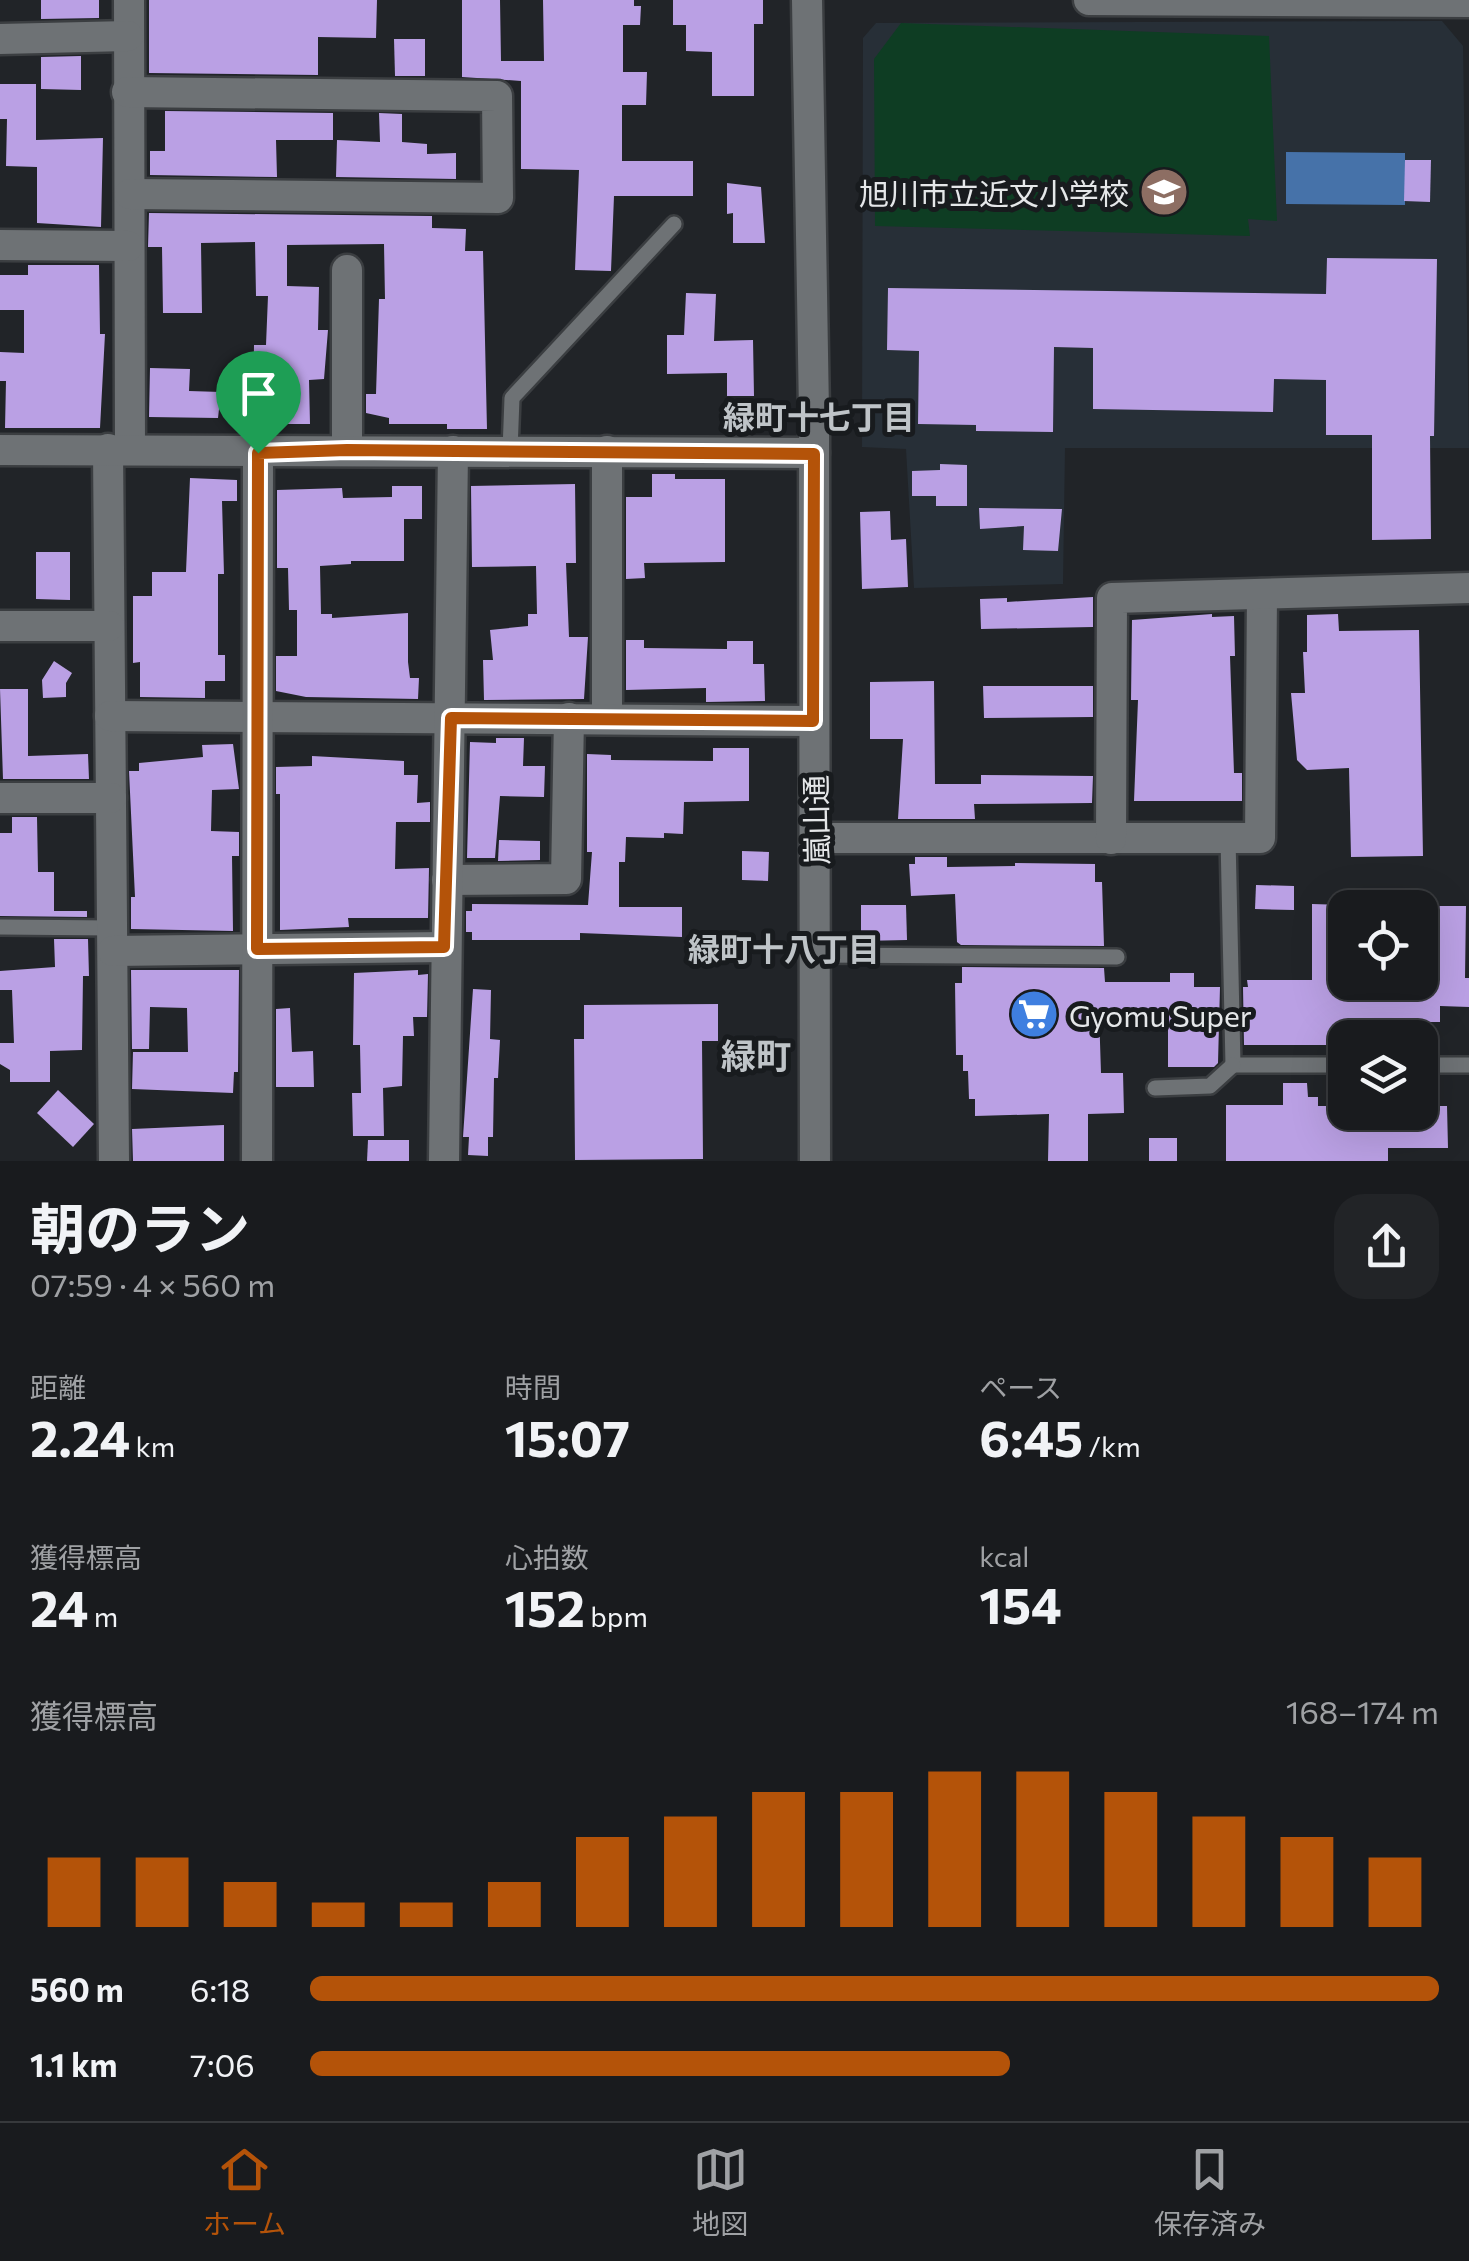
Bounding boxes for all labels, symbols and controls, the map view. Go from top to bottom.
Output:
school or university icon: 旭川市立近文小学校 [1138,166,1190,218]
place label: 旭川市立近文小学校 [859,174,1129,211]
pin [216,351,301,454]
icon: arrive [231,366,286,421]
district label: 緑町十七丁目 [723,396,915,436]
street label: 嵐山通 [796,775,834,865]
map controls [1328,890,1438,1130]
button: locate [1328,890,1438,1000]
district label: 緑町十八丁目 [688,928,880,968]
supermarket icon: Gyomu Super [1008,988,1060,1040]
place label: Gyomu Super [1069,996,1252,1033]
button: layers [1328,1020,1438,1130]
district label: 緑町 [721,1033,791,1076]
text: 朝のラン [30,1193,250,1260]
button: share [1334,1194,1439,1299]
text: 07:59 · 4 × 560 m [30,1264,275,1304]
text: 距離 [30,1370,86,1404]
text: 時間 [505,1370,561,1404]
text: ペース [979,1370,1062,1404]
text: 2.24 [30,1406,130,1467]
text: 15:07 [505,1406,630,1467]
text: 6:45 [979,1406,1083,1467]
text: km [130,1429,175,1463]
text: /km [1083,1429,1141,1463]
text: kcal [979,1539,1029,1573]
text: 獲得標高 [30,1540,142,1574]
text: 心拍数 [505,1540,589,1574]
text: 154 [979,1573,1062,1634]
text: 24 [30,1576,88,1637]
text: 152 [505,1576,585,1637]
text: m [88,1599,118,1633]
text: bpm [585,1599,648,1633]
text: 168–174 m [1286,1691,1439,1731]
text: 獲得標高 [30,1695,158,1735]
text: 560 m [30,1969,124,2009]
text: 6:18 [190,1969,250,2009]
text: 1.1 km [30,2044,117,2084]
text: 7:06 [190,2044,255,2084]
tab: ホーム [203,2142,286,2242]
tab: 地図 [692,2142,748,2242]
tab: 保存済み [1154,2142,1266,2242]

